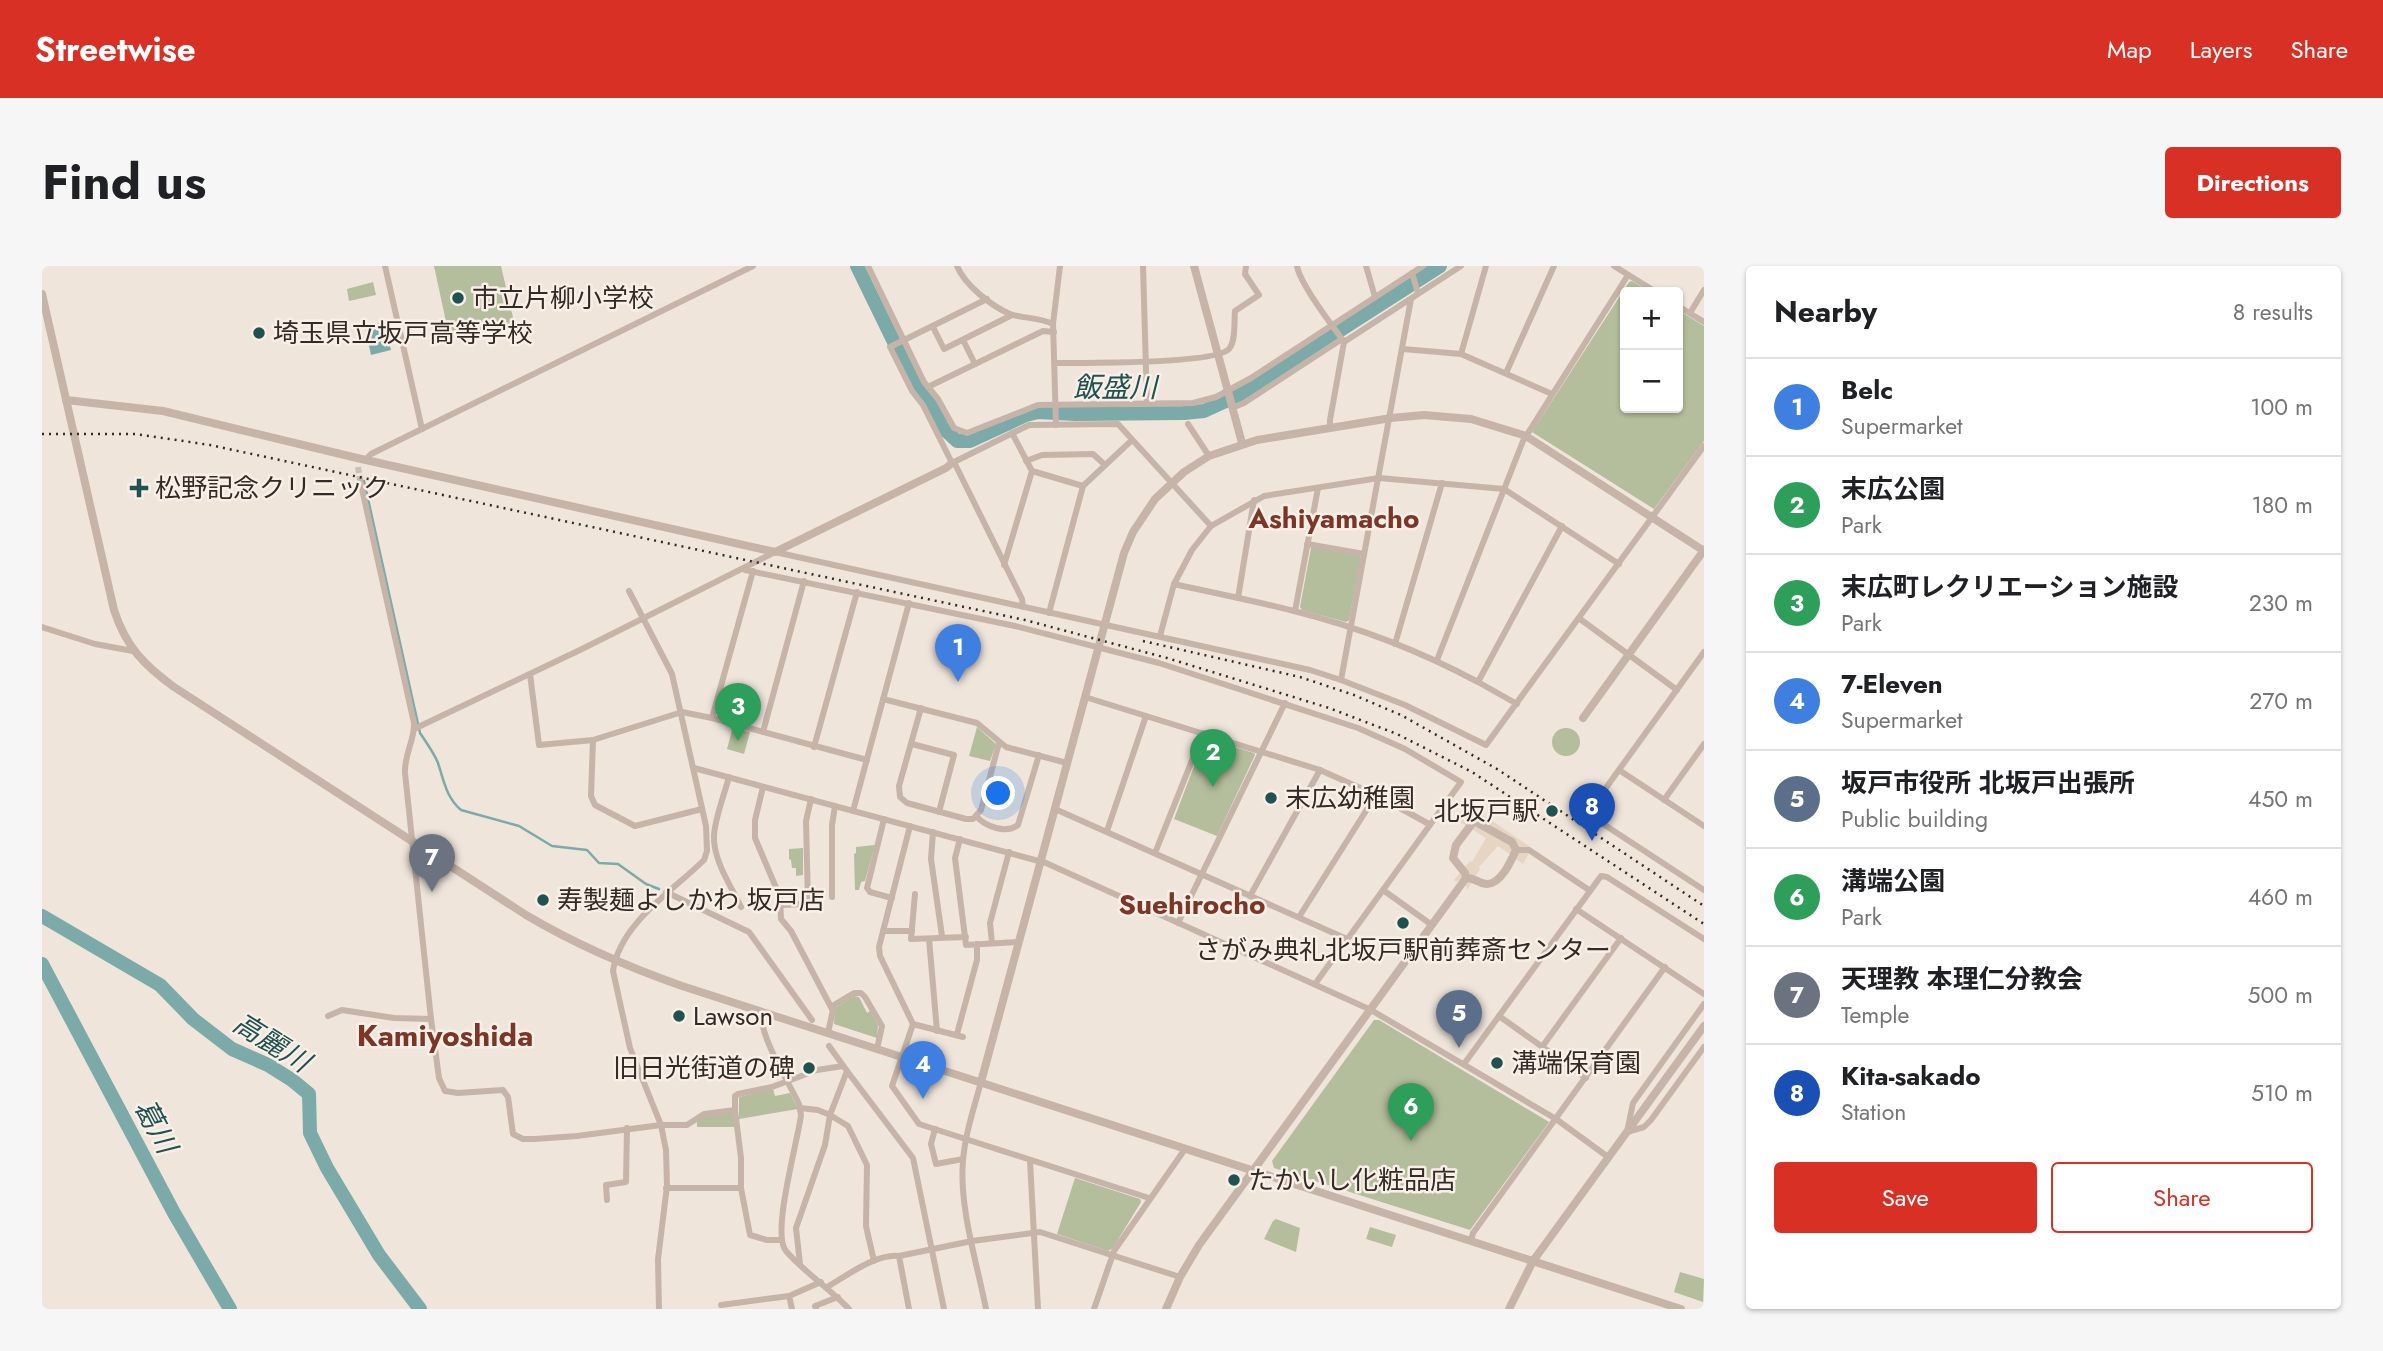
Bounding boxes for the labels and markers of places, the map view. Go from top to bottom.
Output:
place label: 市立片柳小学校 [472,279,654,317]
marker: 市立片柳小学校 [450,290,466,306]
place label: 埼玉県立坂戸高等学校 [273,314,533,352]
marker: 埼玉県立坂戸高等学校 [251,325,267,341]
place label: 松野記念クリニック [155,469,389,507]
marker: 松野記念クリニック [129,478,149,498]
pin: 1 [935,624,981,682]
pin: 3 [715,683,761,741]
pin: 2 [1190,729,1236,787]
place label: 末広幼稚園 [1285,779,1415,817]
pin: 8 [1569,783,1615,841]
marker: 末広幼稚園 [1263,790,1279,806]
place label: 北坂戸駅 [1434,792,1538,830]
marker: 北坂戸駅 [1544,803,1560,819]
pin: 7 [409,834,455,892]
place label: 寿製麺よしかわ 坂戸店 [557,881,825,919]
marker: 寿製麺よしかわ 坂戸店 [535,892,551,908]
marker: さがみ典礼北坂戸駅前葬斎センター [1395,915,1411,931]
place label: さがみ典礼北坂戸駅前葬斎センター [1195,931,1611,969]
pin: 5 [1436,990,1482,1048]
place label: Lawson [693,997,773,1035]
marker: Lawson [671,1008,687,1024]
pin: 4 [900,1041,946,1099]
place label: 溝端保育園 [1511,1044,1641,1082]
place label: 旧日光街道の碑 [613,1049,795,1087]
marker: 溝端保育園 [1489,1055,1505,1071]
marker: 旧日光街道の碑 [801,1060,817,1076]
pin: 6 [1388,1083,1434,1141]
place label: たかいし化粧品店 [1248,1161,1456,1199]
marker: たかいし化粧品店 [1226,1172,1242,1188]

